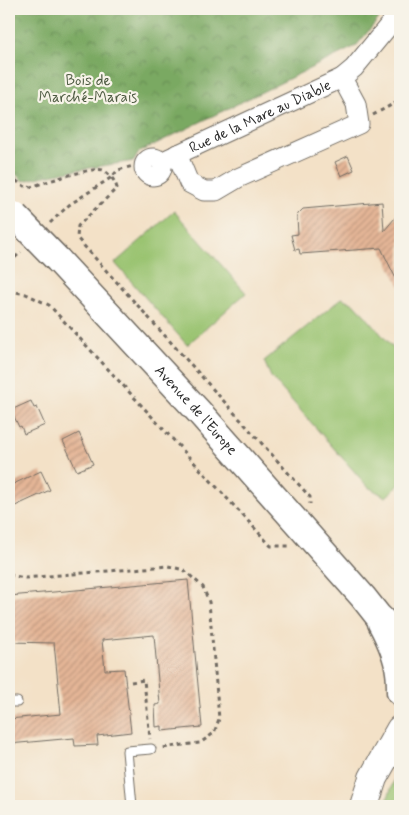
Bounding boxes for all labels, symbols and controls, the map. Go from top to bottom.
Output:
park label: Bois de Marché-Marais [39,71,137,108]
street label: Rue de la Mare au Diable [186,75,335,159]
street label: Avenue de l'Europe [150,361,242,460]

